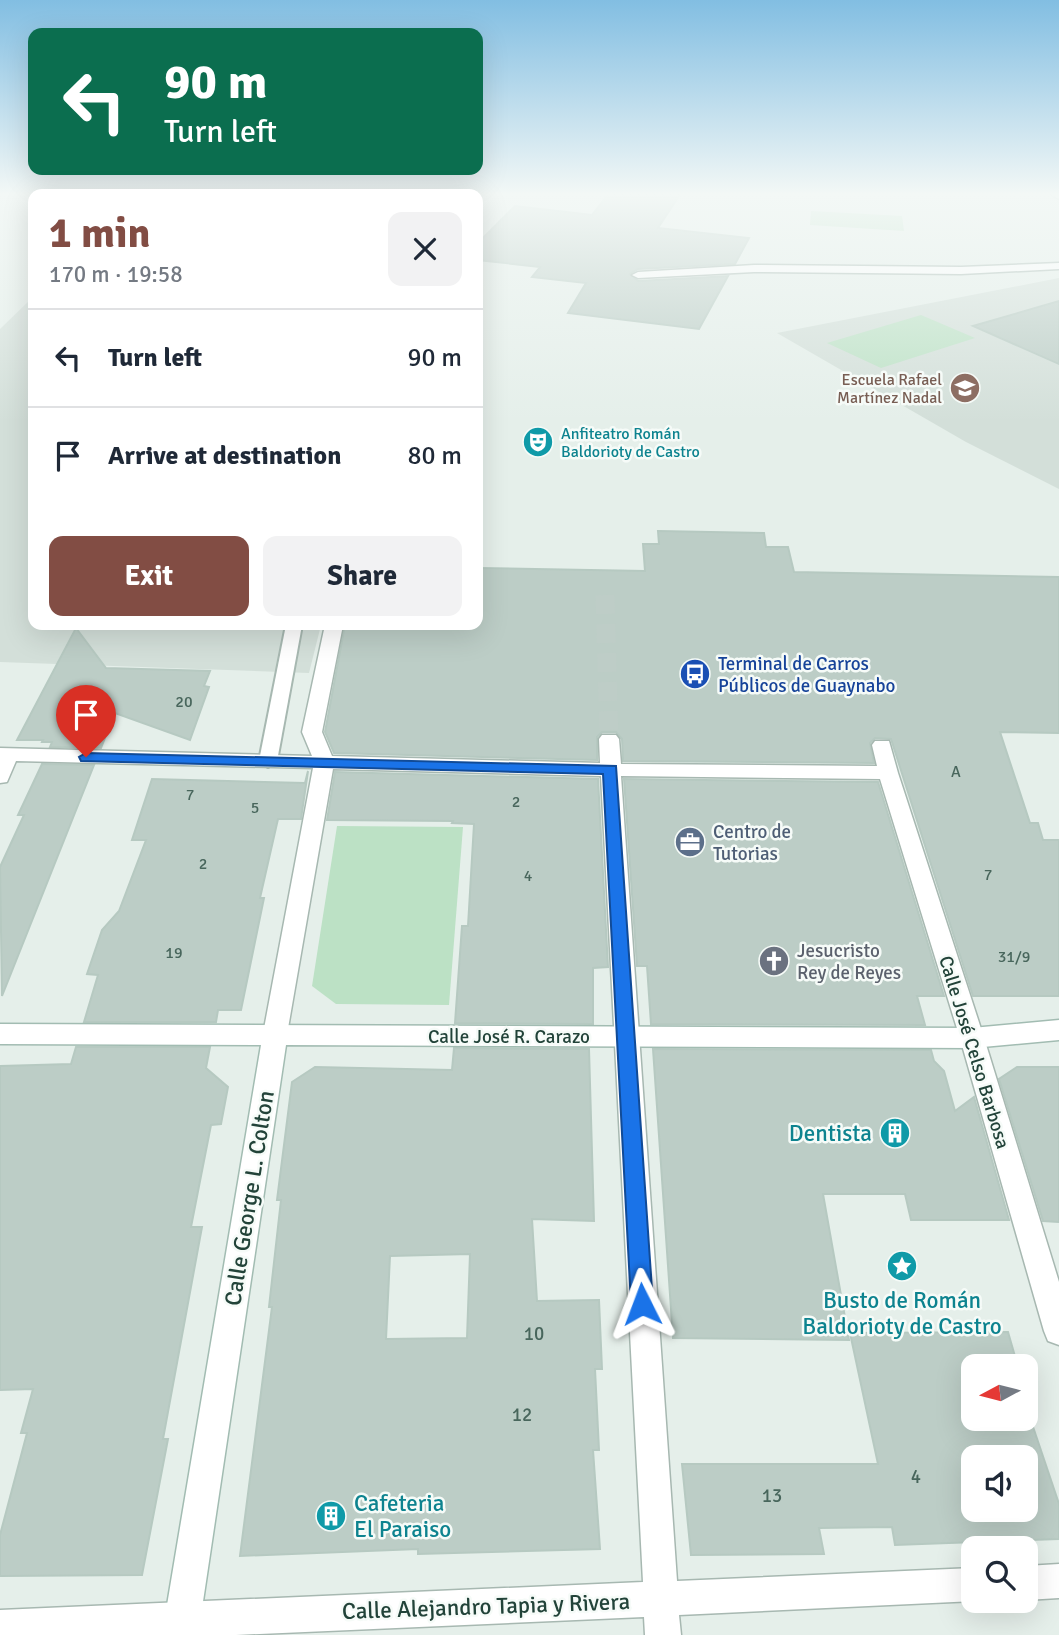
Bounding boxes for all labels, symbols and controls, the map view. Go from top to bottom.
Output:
text: 90 m [164,52,267,112]
icon: left [49,56,140,147]
text: Turn left [164,112,277,151]
text: 1 min [49,208,150,259]
button: close [388,212,462,286]
text: 170 m · 19:58 [49,260,183,289]
icon: left [49,339,87,377]
text: Turn left [108,342,202,374]
text: 90 m [407,342,462,374]
place label: Escuela Rafael Martínez Nadal [837,370,942,408]
school or university icon: Escuela Rafael Martínez Nadal [948,371,982,405]
place label: Anfiteatro Román Baldorioty de Castro [561,424,700,462]
theatre icon: Anfiteatro Román Baldorioty de Castro [521,425,555,459]
icon: arrive [49,437,87,475]
text: Arrive at destination [108,440,341,472]
text: 80 m [407,440,462,472]
button: Exit [49,536,249,616]
button: Share [263,536,462,616]
place label: Terminal de Carros Públicos de Guaynabo [718,652,895,698]
bus stop icon: Terminal de Carros Públicos de Guaynabo [678,657,712,691]
pin [56,685,116,757]
house number: 20 [175,692,193,712]
icon: arrive [67,696,105,734]
house number: A [951,762,961,782]
house number: 7 [186,785,194,805]
house number: 2 [512,792,520,812]
house number: 5 [251,798,259,818]
place label: Centro de Tutorias [713,820,791,866]
office icon: Centro de Tutorias [673,825,707,859]
house number: 2 [199,854,207,874]
house number: 7 [984,865,992,885]
house number: 4 [524,866,533,886]
place label: Jesucristo Rey de Reyes [797,939,901,985]
house number: 19 [165,943,183,963]
church icon: Jesucristo Rey de Reyes [757,944,791,978]
house number: 31/9 [998,947,1030,967]
street label: Calle José Celso Barbosa [933,953,1015,1152]
street label: Calle José R. Carazo [428,1025,590,1049]
street label: Calle George L. Colton [218,1088,281,1308]
building icon: Dentista [878,1116,912,1150]
place label: Dentista [789,1119,872,1148]
place icon: Busto de Román Baldorioty de Castro [885,1249,919,1283]
position arrow [605,1267,679,1341]
place label: Busto de Román Baldorioty de Castro [802,1286,1002,1341]
house number: 10 [524,1322,544,1346]
north arrow [961,1354,1038,1432]
map controls [961,1354,1038,1613]
house number: 12 [512,1403,532,1427]
button: sound [961,1445,1038,1522]
house number: 4 [911,1465,921,1489]
house number: 13 [762,1484,782,1508]
place label: Cafeteria El Paraiso [354,1489,451,1544]
building icon: Cafeteria El Paraiso [314,1499,348,1533]
button: search [961,1536,1038,1613]
street label: Calle Alejandro Tapia y Rivera [341,1587,631,1626]

